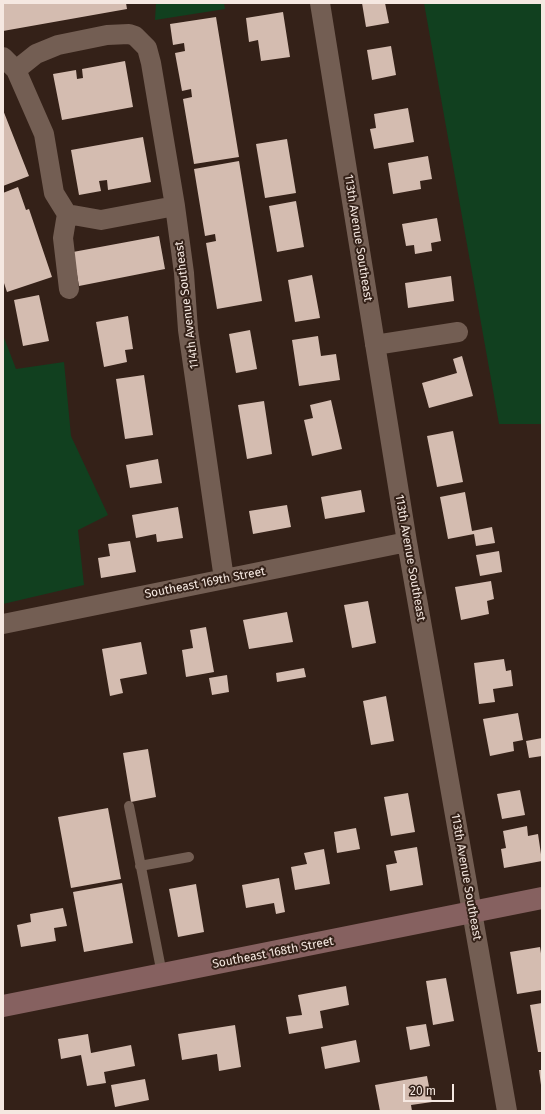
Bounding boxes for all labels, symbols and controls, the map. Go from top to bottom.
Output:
street label: 113th Avenue Southeast [341,173,375,303]
street label: 114th Avenue Southeast [172,240,202,370]
street label: 113th Avenue Southeast [392,494,428,622]
street label: Southeast 169th Street [143,564,267,602]
street label: 113th Avenue Southeast [448,813,484,941]
street label: Southeast 168th Street [211,934,335,972]
scale bar [405,1076,456,1102]
text: 20 m [410,1084,436,1098]

